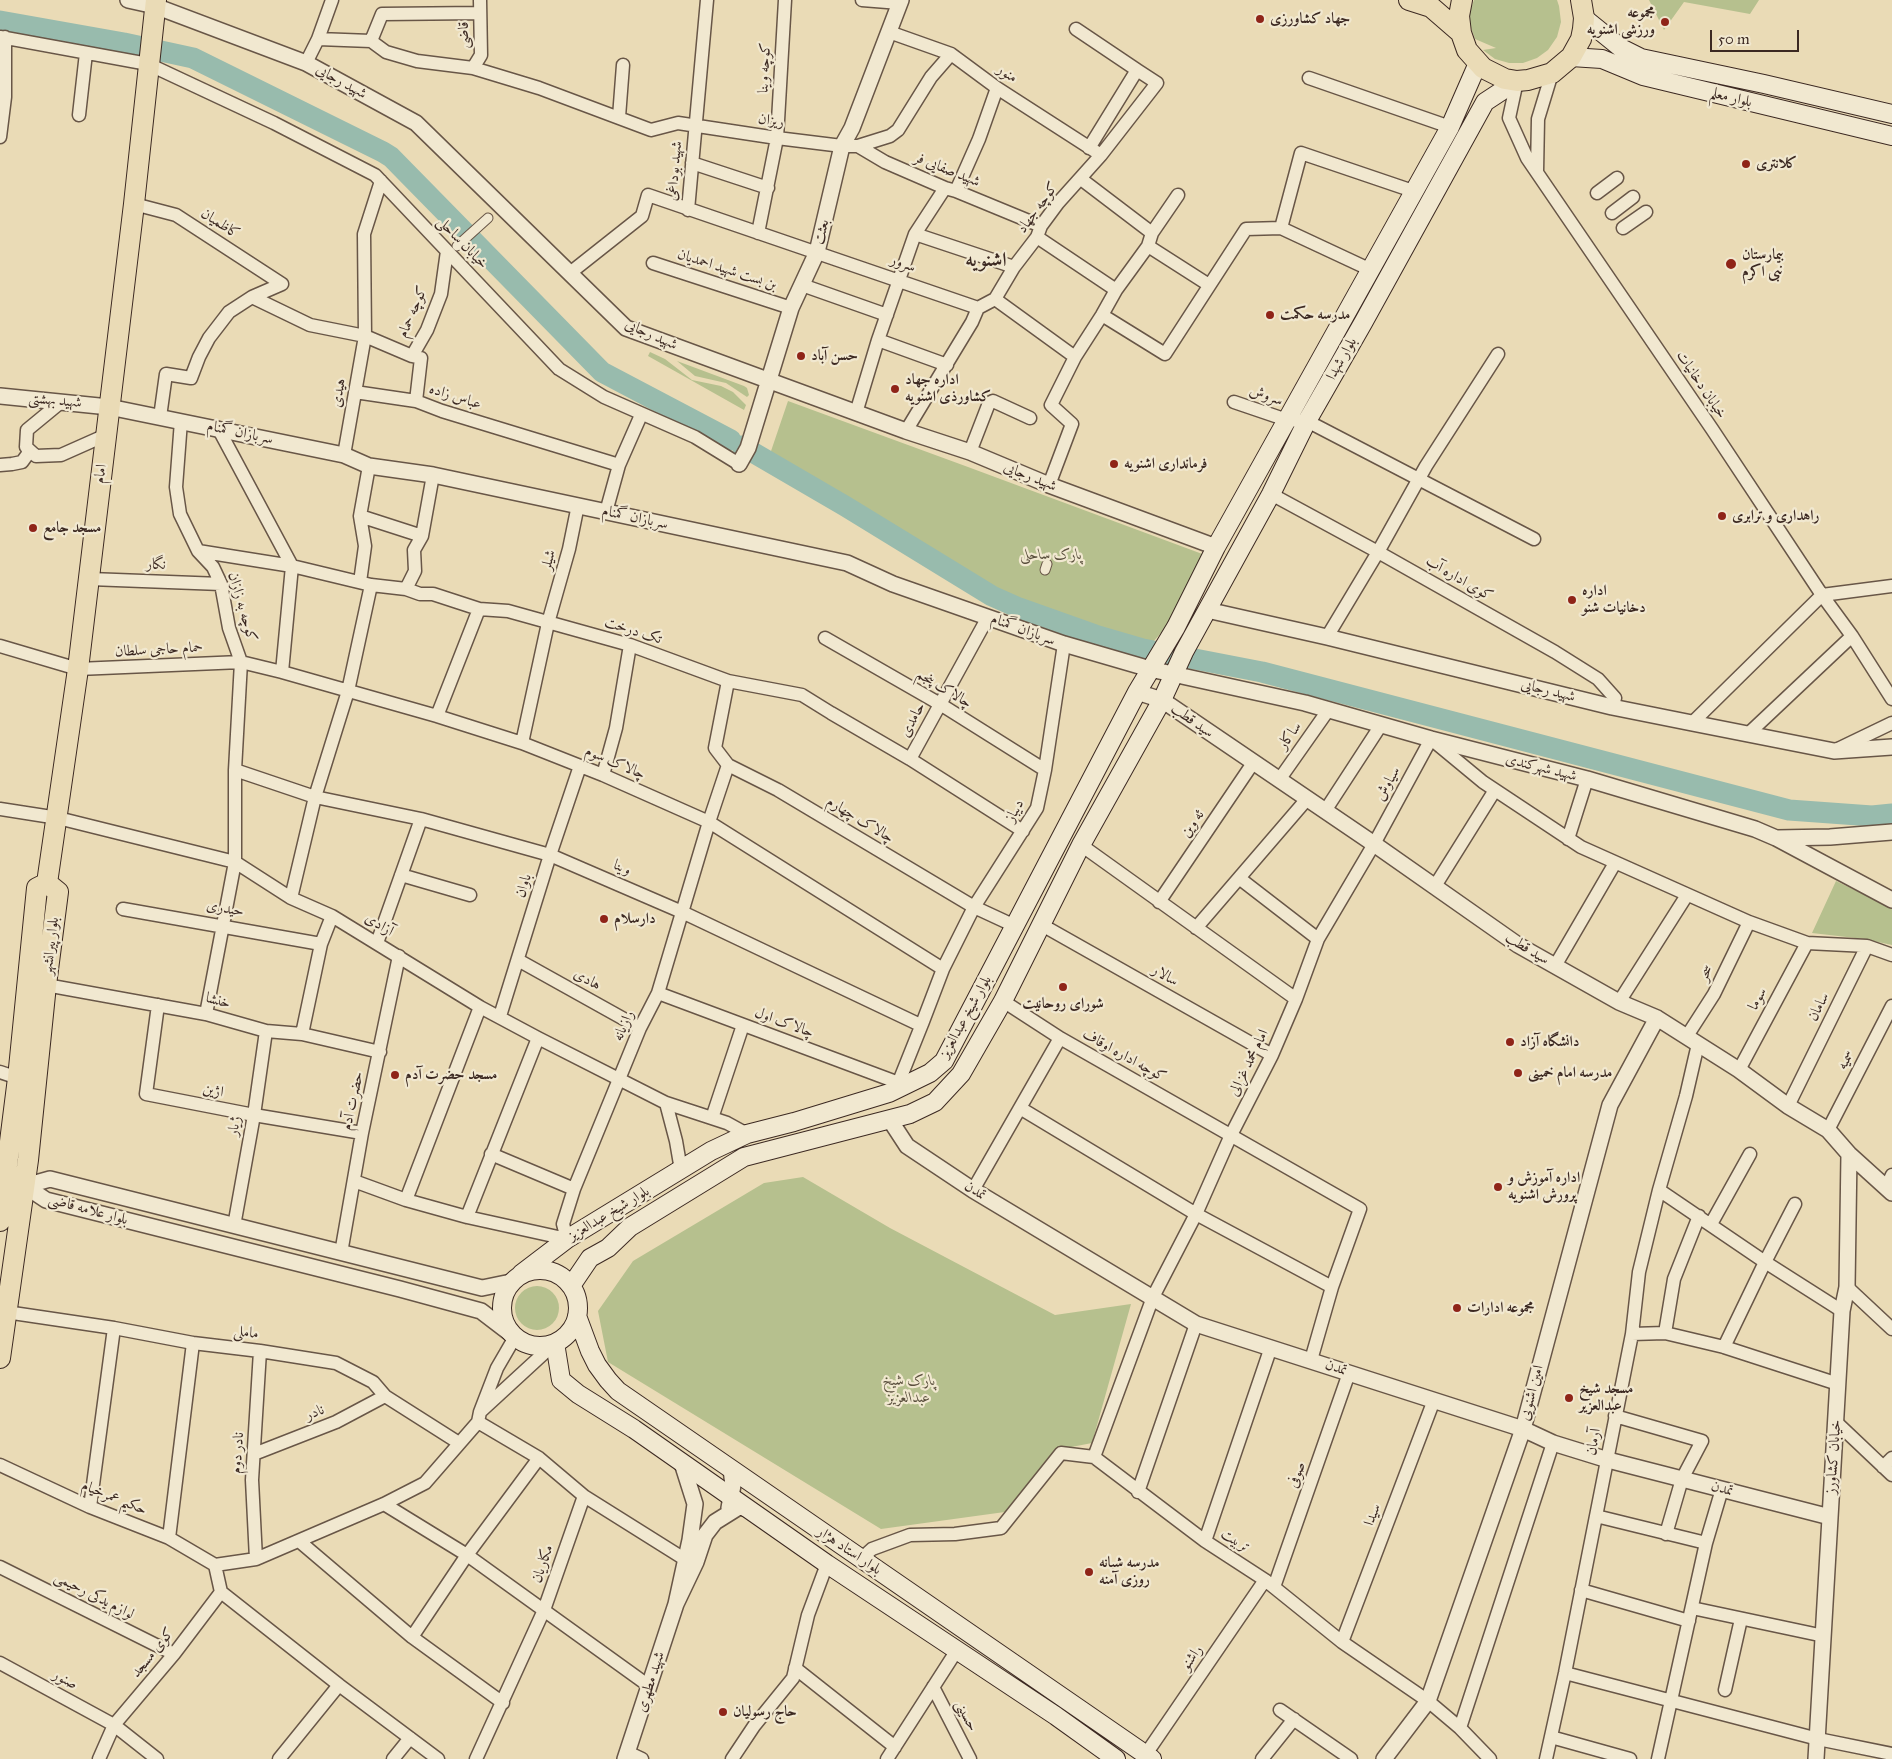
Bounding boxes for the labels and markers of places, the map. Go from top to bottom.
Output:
place label: مجموعه ورزشی اشنویه [1587,4,1655,39]
place label: جهاد کشاورزی [1270,10,1350,28]
marker: جهاد کشاورزی [1254,13,1266,25]
marker: مجموعه ورزشی اشنویه [1659,16,1671,28]
place label: کلانتری [1756,155,1797,173]
marker: کلانتری [1740,158,1752,170]
place label: بیمارستان نبی اکرم [1742,246,1783,281]
marker: بیمارستان نبی اکرم [1724,257,1738,271]
place label: مدرسه حکمت [1280,306,1350,324]
marker: مدرسه حکمت [1264,309,1276,321]
place label: حسن آباد [811,347,858,365]
marker: حسن آباد [795,350,807,362]
place label: اداره جهاد کشاورذی اشنویه [905,371,991,406]
marker: اداره جهاد کشاورذی اشنویه [889,383,901,395]
place label: فرمانداری اشنویه [1124,455,1208,473]
marker: فرمانداری اشنویه [1108,458,1120,470]
place label: راهداری و ترابری [1732,507,1819,525]
marker: راهداری و ترابری [1716,510,1728,522]
place label: مسجد جامع [43,519,101,537]
marker: مسجد جامع [27,522,39,534]
place label: اداره دخانیات شنو [1582,582,1646,617]
marker: اداره دخانیات شنو [1566,594,1578,606]
place label: دارسلام [614,910,656,928]
marker: دارسلام [598,913,610,925]
marker: شورای روحانیت [1057,981,1069,993]
place label: شورای روحانیت [1022,995,1104,1013]
place label: دانشگاه آزاد [1520,1033,1579,1051]
marker: دانشگاه آزاد [1504,1036,1516,1048]
place label: مدرسه امام خمینی [1528,1064,1612,1082]
place label: مسجد حضرت آدم [405,1066,497,1084]
marker: مدرسه امام خمینی [1512,1067,1524,1079]
marker: مسجد حضرت آدم [389,1069,401,1081]
place label: اداره آموزش و پرورش اشنویه [1508,1169,1580,1204]
marker: اداره آموزش و پرورش اشنویه [1492,1181,1504,1193]
place label: مجموعه ادارات [1467,1299,1534,1317]
marker: مجموعه ادارات [1451,1302,1463,1314]
place label: مسجد شیخ عبدالعزیر [1579,1380,1633,1415]
marker: مسجد شیخ عبدالعزیر [1563,1392,1575,1404]
place label: مدرسه شبانه روزی آمنه [1099,1554,1159,1589]
marker: مدرسه شبانه روزی آمنه [1083,1566,1095,1578]
place label: حاج رسولیان [733,1703,797,1721]
marker: حاج رسولیان [717,1706,729,1718]

